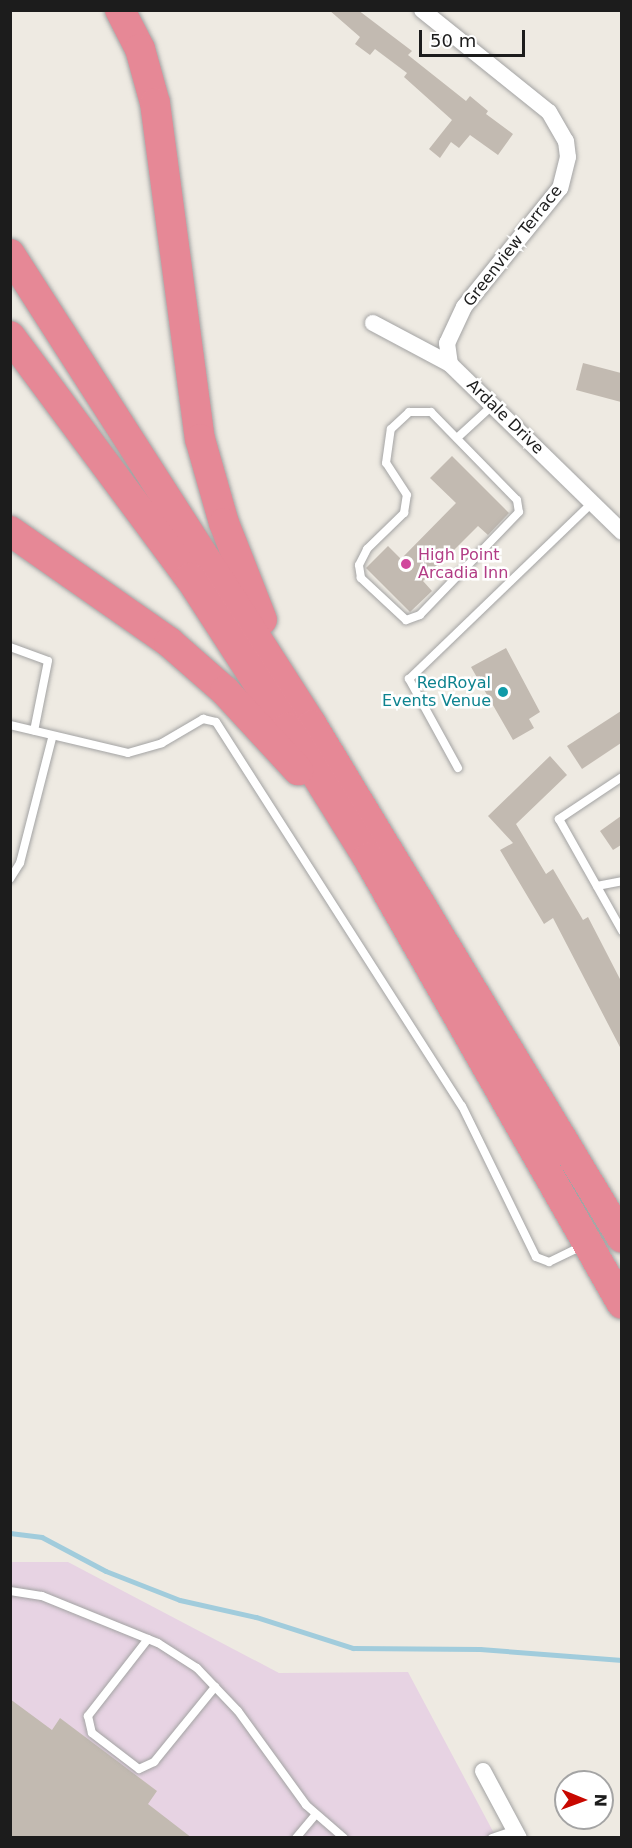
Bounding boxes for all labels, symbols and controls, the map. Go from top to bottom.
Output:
scale bar [422,18,528,56]
text: 50 m [430,30,476,51]
street label: Greenview Terrace [460,182,566,310]
street label: Ardale Drive [463,376,547,458]
place label: High Point Arcadia Inn [418,545,508,583]
marker: High Point Arcadia Inn [399,557,413,571]
place label: RedRoyal Events Venue [382,673,491,711]
marker: RedRoyal Events Venue [496,685,510,699]
north arrow [554,1770,614,1830]
text: N [591,1793,610,1807]

